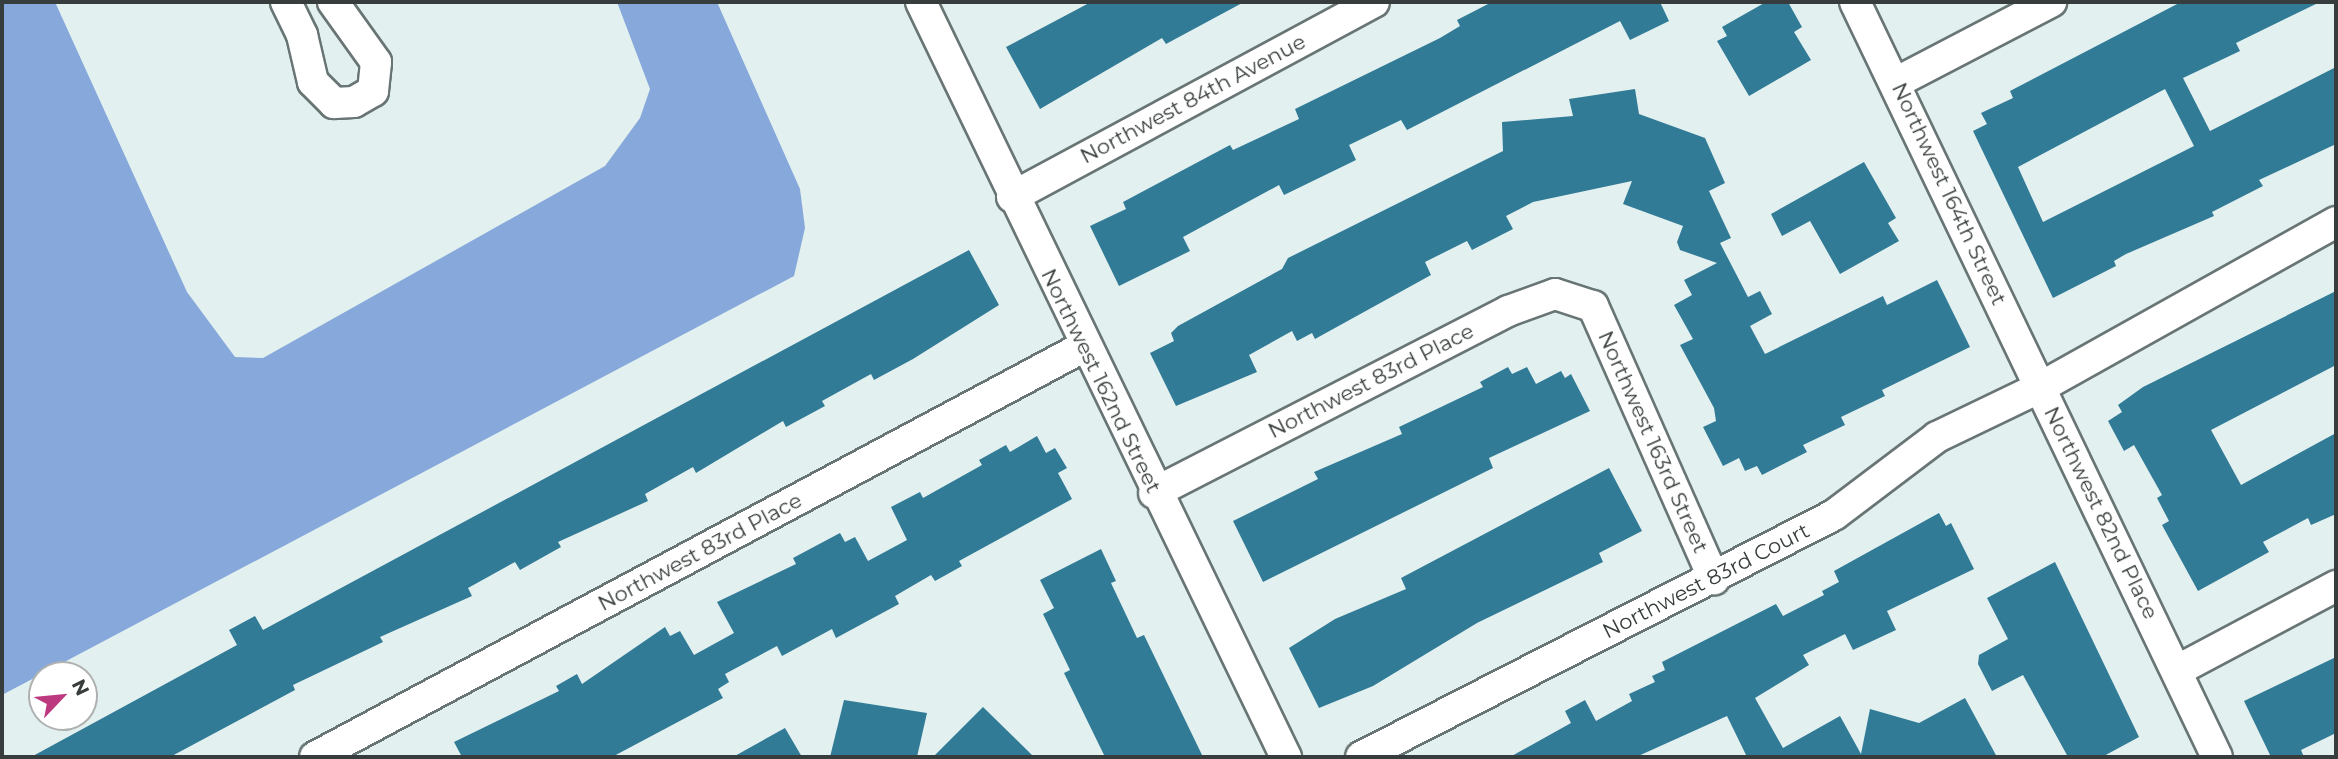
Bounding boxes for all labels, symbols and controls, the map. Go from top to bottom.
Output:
street label: Northwest 84th Avenue [1076,29,1310,169]
street label: Northwest 164th Street [1886,79,2012,309]
street label: Northwest 162nd Street [1036,265,1166,497]
street label: Northwest 83rd Place [1264,318,1478,444]
street label: Northwest 163rd Street [1593,327,1713,557]
street label: Northwest 82nd Place [2039,403,2163,623]
street label: Northwest 83rd Place [594,488,806,616]
street label: Northwest 83rd Court [1598,518,1814,644]
north arrow [28,661,98,731]
text: N [67,676,94,699]

